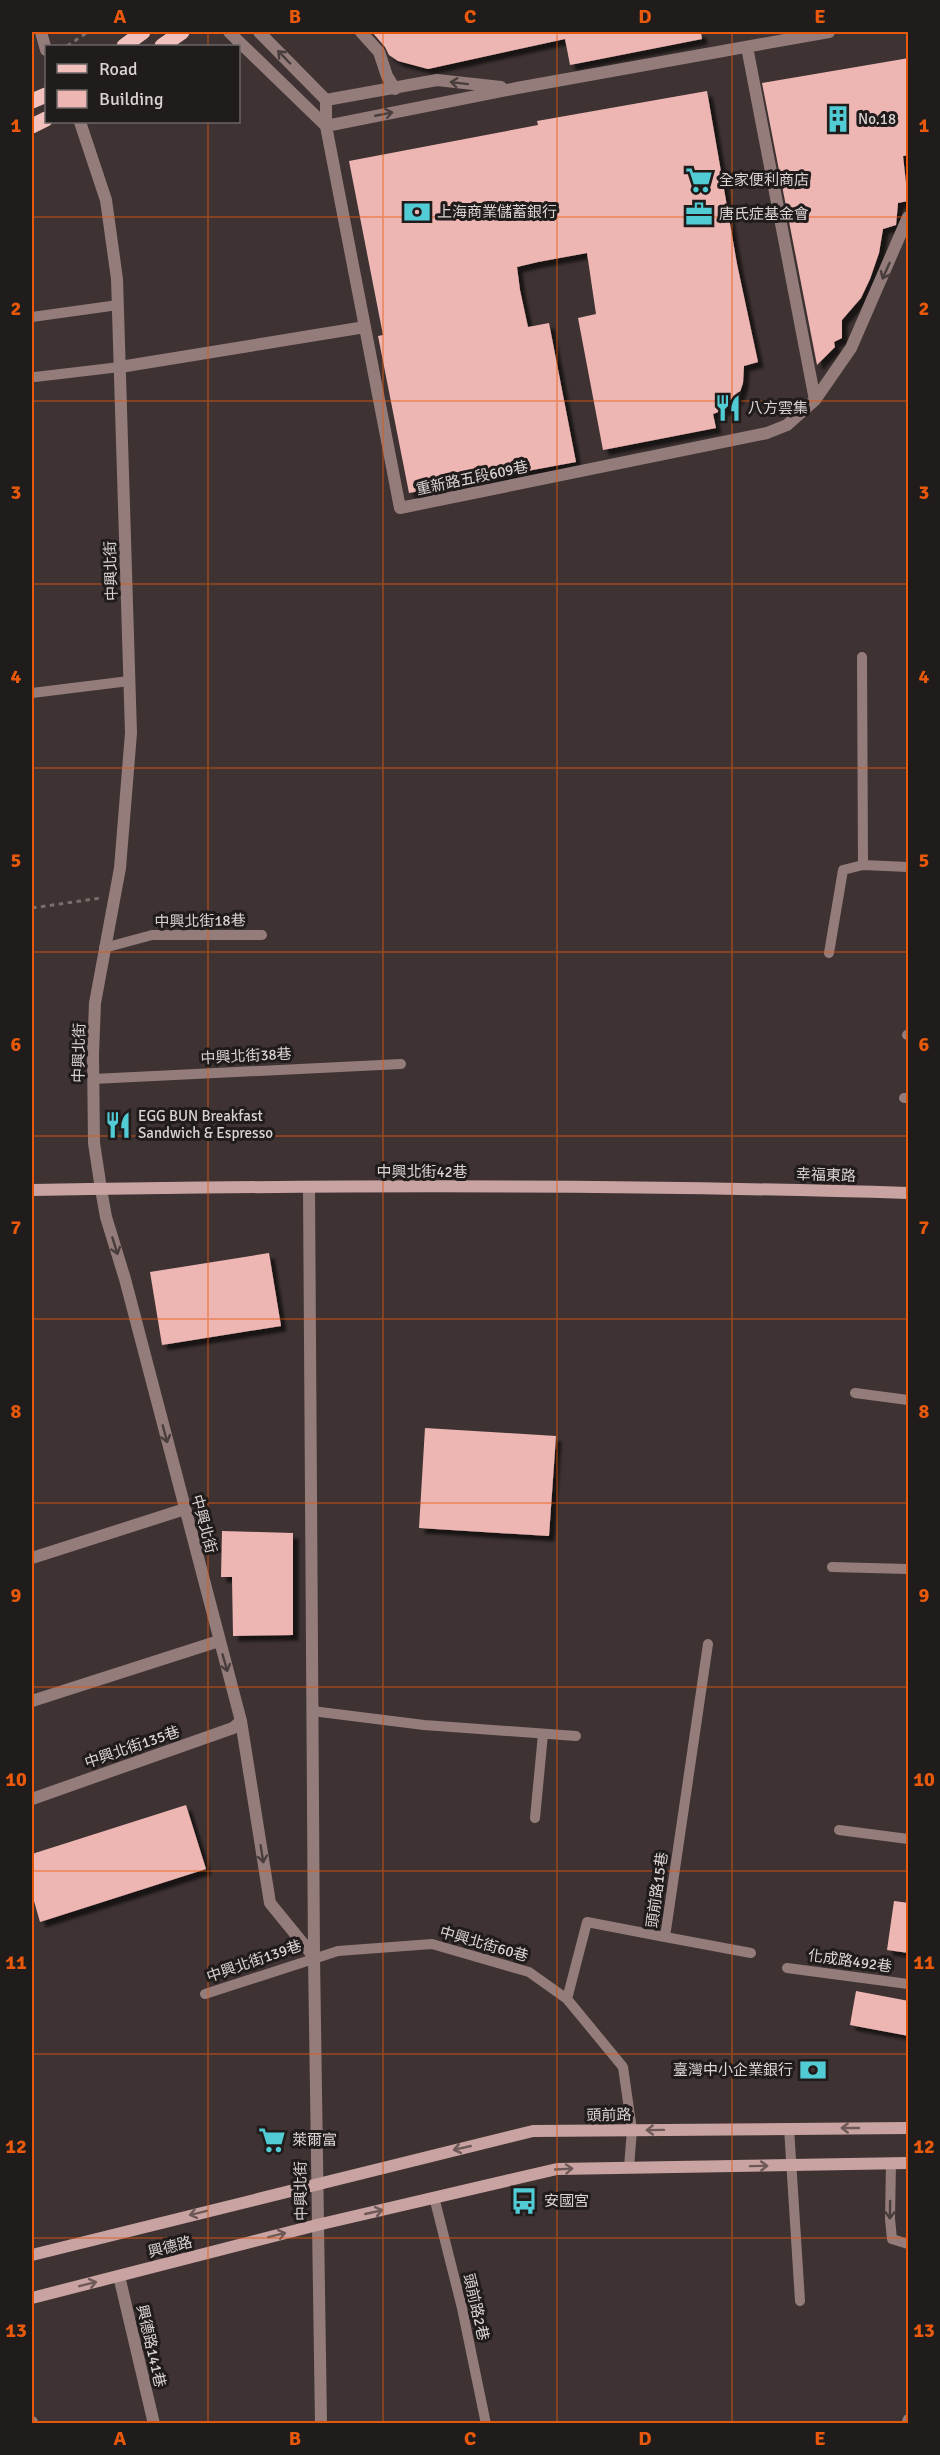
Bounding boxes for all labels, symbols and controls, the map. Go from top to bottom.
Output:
text: A [114,4,127,29]
text: B [289,4,301,29]
text: C [464,4,476,29]
text: D [638,4,652,29]
text: E [814,4,826,29]
legend [45,45,240,123]
one-way arrow [277,50,291,65]
text: Road [99,58,138,80]
one-way arrow [449,77,469,88]
text: Building [99,88,163,110]
building icon: No.18 [823,104,853,134]
one-way arrow [373,108,393,119]
place label: No.18 [858,110,896,128]
text: 1 [11,113,22,138]
text: 1 [919,113,930,138]
supermarket icon: 全家便利商店 [684,165,714,195]
place label: 全家便利商店 [719,171,809,189]
bank icon: 上海商業儲蓄銀行 [402,197,432,227]
office icon: 唐氏症基金會 [684,199,714,229]
place label: 上海商業儲蓄銀行 [437,203,557,221]
place label: 唐氏症基金會 [719,205,809,223]
one-way arrow [879,262,891,280]
text: 2 [11,296,21,321]
text: 2 [919,296,929,321]
restaurant icon: 八方雲集 [713,393,743,423]
place label: 八方雲集 [748,399,808,417]
street label: 重新路五段609巷 [414,457,530,499]
text: 3 [11,480,21,505]
text: 3 [919,480,929,505]
street label: 中興北街 [101,541,121,601]
text: 4 [11,664,22,689]
text: 4 [919,664,930,689]
text: 5 [11,848,21,873]
text: 5 [919,848,929,873]
street label: 中興北街18巷 [154,911,246,931]
street label: 中興北街 [69,1023,89,1083]
text: 6 [11,1032,22,1057]
text: 6 [919,1032,930,1057]
street label: 中興北街38巷 [200,1045,292,1067]
place label: EGG BUN Breakfast Sandwich & Espresso [138,1107,273,1142]
restaurant icon: EGG BUN Breakfast Sandwich & Espresso [103,1110,133,1140]
street label: 中興北街42巷 [376,1163,468,1181]
street label: 幸福東路 [796,1165,856,1185]
text: 7 [11,1215,22,1240]
text: 7 [919,1215,930,1240]
one-way arrow [110,1236,121,1255]
text: 8 [11,1399,22,1424]
text: 8 [919,1399,930,1424]
one-way arrow [160,1424,172,1443]
street label: 中興北街 [188,1493,220,1555]
text: 9 [11,1583,22,1608]
text: 9 [919,1583,930,1608]
one-way arrow [220,1653,231,1672]
street label: 中興北街135巷 [82,1722,182,1772]
text: 10 [5,1767,27,1792]
text: 10 [913,1767,935,1792]
one-way arrow [257,1844,268,1864]
street label: 頭前路15巷 [643,1851,671,1929]
street label: 中興北街60巷 [438,1923,530,1965]
street label: 中興北街139巷 [204,1936,304,1986]
street label: 化成路492巷 [807,1946,893,1976]
text: 11 [5,1950,27,1975]
text: 11 [913,1950,935,1975]
bank icon: 臺灣中小企業銀行 [798,2055,828,2085]
place label: 臺灣中小企業銀行 [673,2061,793,2079]
street label: 頭前路 [586,2106,632,2124]
one-way arrow [841,2122,861,2134]
one-way arrow [646,2124,666,2135]
supermarket icon: 萊爾富 [257,2125,287,2155]
place label: 萊爾富 [292,2131,337,2149]
text: 12 [5,2134,27,2159]
text: 12 [913,2134,935,2159]
one-way arrow [453,2143,472,2155]
one-way arrow [748,2160,768,2171]
street label: 中興北街 [291,2161,311,2221]
one-way arrow [553,2163,573,2174]
bus stop icon: 安國宮 [509,2186,539,2216]
place label: 安國宮 [544,2192,589,2210]
one-way arrow [885,2200,896,2220]
one-way arrow [364,2205,383,2217]
one-way arrow [189,2207,208,2219]
one-way arrow [267,2229,286,2241]
street label: 興德路 [146,2233,194,2261]
street label: 頭前路2巷 [460,2272,492,2342]
one-way arrow [78,2277,97,2289]
street label: 興德路141巷 [133,2303,169,2389]
text: 13 [5,2318,27,2343]
text: 13 [913,2318,935,2343]
text: A [114,2426,127,2451]
text: B [289,2426,301,2451]
text: C [464,2426,476,2451]
text: D [638,2426,652,2451]
text: E [814,2426,826,2451]

